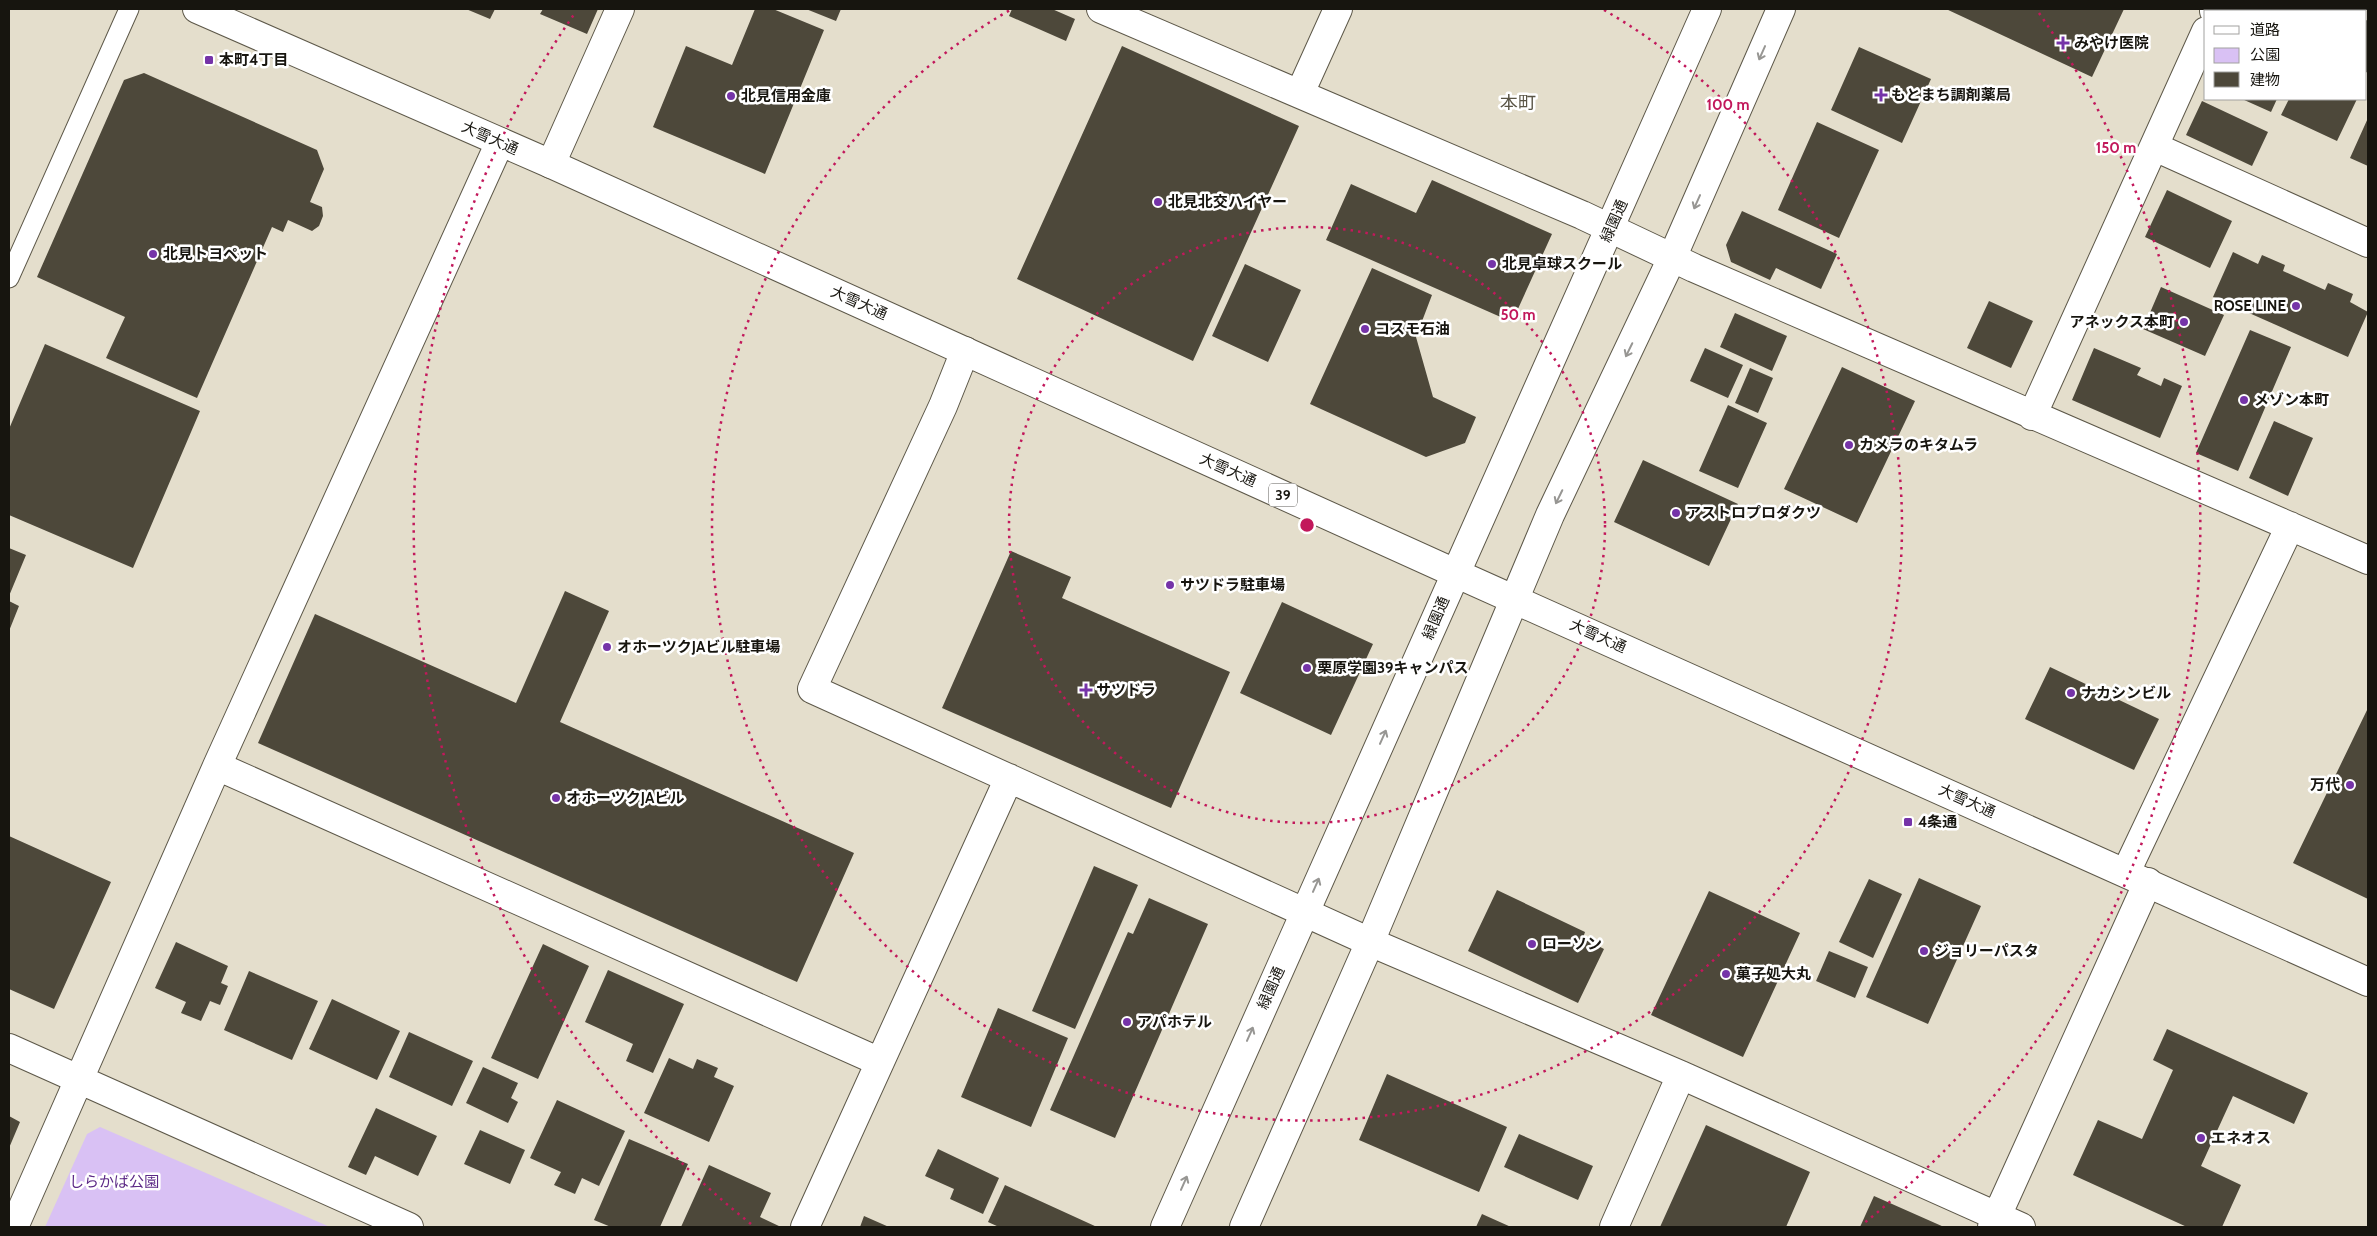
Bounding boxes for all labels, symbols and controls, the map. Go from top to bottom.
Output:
legend [2204,10,2367,100]
text: 道路 [2250,21,2280,39]
place label: みやけ医院 [2074,34,2149,52]
marker: みやけ医院 [2056,36,2070,50]
one-way arrow [1756,45,1766,60]
text: 公園 [2250,46,2280,64]
place label: 本町4丁目 [219,51,288,69]
marker: 本町4丁目 [203,54,215,66]
text: 建物 [2250,71,2280,89]
place label: もとまち調剤薬局 [1891,86,2011,104]
place label: 北見信用金庫 [741,87,831,105]
marker: もとまち調剤薬局 [1875,89,1887,101]
marker: 北見信用金庫 [725,90,737,102]
district label: 本町 [1500,92,1536,114]
text: 100 m [1706,96,1750,114]
street label: 大雪大通 [459,118,521,158]
text: 150 m [2096,139,2136,157]
place label: 北見北交ハイヤー [1168,193,1287,211]
one-way arrow [1691,194,1701,209]
marker: 北見北交ハイヤー [1152,196,1164,208]
street label: 緑園通 [1597,197,1631,245]
place label: 北見トヨペット [163,245,268,263]
marker: 北見トヨペット [147,248,159,260]
place label: 北見卓球スクール [1502,255,1622,273]
marker: 北見卓球スクール [1486,258,1498,270]
street label: 大雪大通 [828,283,890,323]
place label: ROSE LINE [2214,297,2286,315]
marker: ROSE LINE [2290,300,2302,312]
text: 50 m [1500,306,1536,324]
place label: アネックス本町 [2069,313,2174,331]
marker: アネックス本町 [2178,316,2190,328]
place label: コスモ石油 [1375,320,1450,338]
marker: コスモ石油 [1359,323,1371,335]
one-way arrow [1624,342,1633,357]
place label: メゾン本町 [2254,391,2329,409]
marker: メゾン本町 [2238,394,2250,406]
place label: カメラのキタムラ [1859,436,1978,454]
marker: カメラのキタムラ [1843,439,1855,451]
street label: 大雪大通 [1197,450,1259,490]
road number: 39 [1269,484,1297,506]
one-way arrow [1553,489,1563,504]
place label: アストロプロダクツ [1686,504,1821,522]
marker: アストロプロダクツ [1670,507,1682,519]
centre of rings [1298,516,1316,534]
place label: サツドラ駐車場 [1180,576,1285,594]
marker: サツドラ駐車場 [1164,579,1176,591]
street label: 緑園通 [1419,594,1453,642]
street label: 大雪大通 [1567,616,1629,656]
place label: オホーツクJAビル駐車場 [617,638,780,656]
marker: オホーツクJAビル駐車場 [601,641,613,653]
place label: 栗原学園39キャンパス [1317,659,1469,677]
marker: 栗原学園39キャンパス [1301,662,1313,674]
place label: サツドラ [1096,681,1156,699]
marker: サツドラ [1080,684,1092,696]
place label: ナカシンビル [2081,684,2171,702]
marker: ナカシンビル [2065,687,2077,699]
one-way arrow [1378,730,1388,745]
place label: 万代 [2310,776,2340,794]
marker: 万代 [2344,779,2356,791]
street label: 大雪大通 [1936,781,1998,821]
place label: オホーツクJAビル [566,789,684,807]
marker: オホーツクJAビル [550,792,562,804]
place label: 4条通 [1918,813,1957,831]
marker: 4条通 [1902,816,1914,828]
one-way arrow [1311,878,1321,893]
place label: ローソン [1542,935,1602,953]
marker: ローソン [1526,938,1538,950]
place label: ジョリーパスタ [1934,942,2039,960]
marker: ジョリーパスタ [1918,945,1930,957]
street label: 緑園通 [1254,964,1288,1012]
place label: 菓子処大丸 [1736,965,1811,983]
marker: 菓子処大丸 [1720,968,1732,980]
place label: アパホテル [1137,1013,1212,1031]
marker: アパホテル [1121,1016,1133,1028]
one-way arrow [1246,1027,1256,1042]
place label: エネオス [2211,1129,2271,1147]
marker: エネオス [2195,1132,2207,1144]
park label: しらかば公園 [69,1173,159,1191]
one-way arrow [1180,1176,1190,1191]

